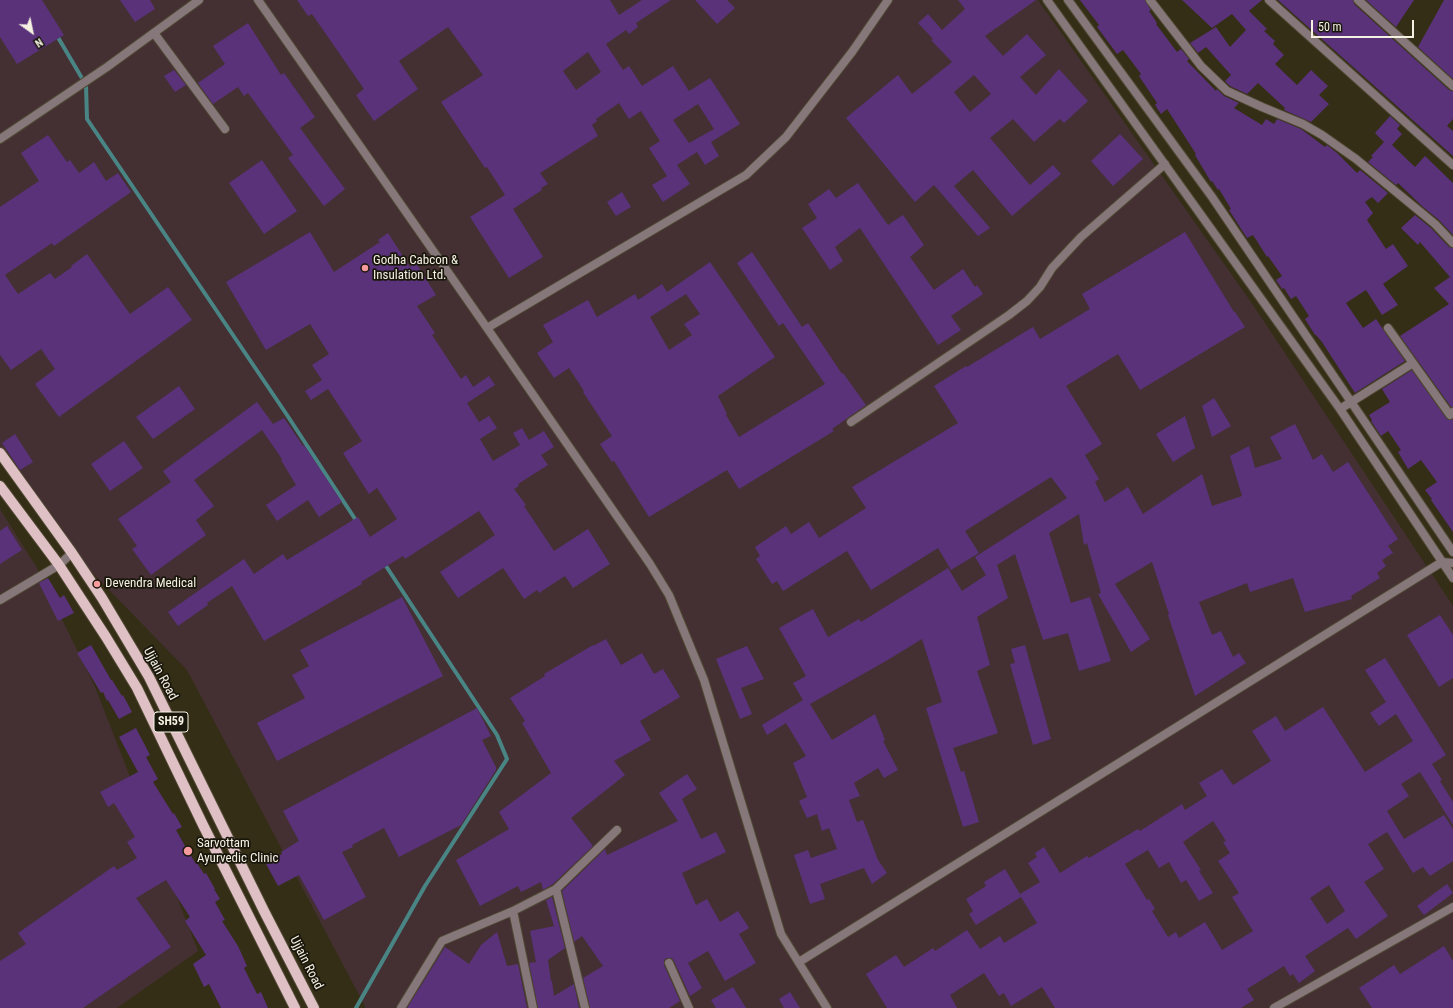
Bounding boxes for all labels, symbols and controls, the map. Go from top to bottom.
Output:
north arrow [12,12,52,52]
scale bar [1313,12,1416,38]
text: 50 m [1318,20,1342,34]
text: N [32,35,45,50]
place label: Godha Cabcon & Insulation Ltd. [373,253,458,284]
marker: Godha Cabcon & Insulation Ltd. [360,263,370,273]
place label: Devendra Medical [105,576,196,592]
marker: Devendra Medical [92,579,102,589]
street label: Ujjain Road [140,645,180,703]
road number: SH59 [154,712,188,732]
place label: Sarvottam Ayurvedic Clinic [197,836,279,867]
marker: Sarvottam Ayurvedic Clinic [182,845,194,857]
street label: Ujjain Road [286,934,326,992]

